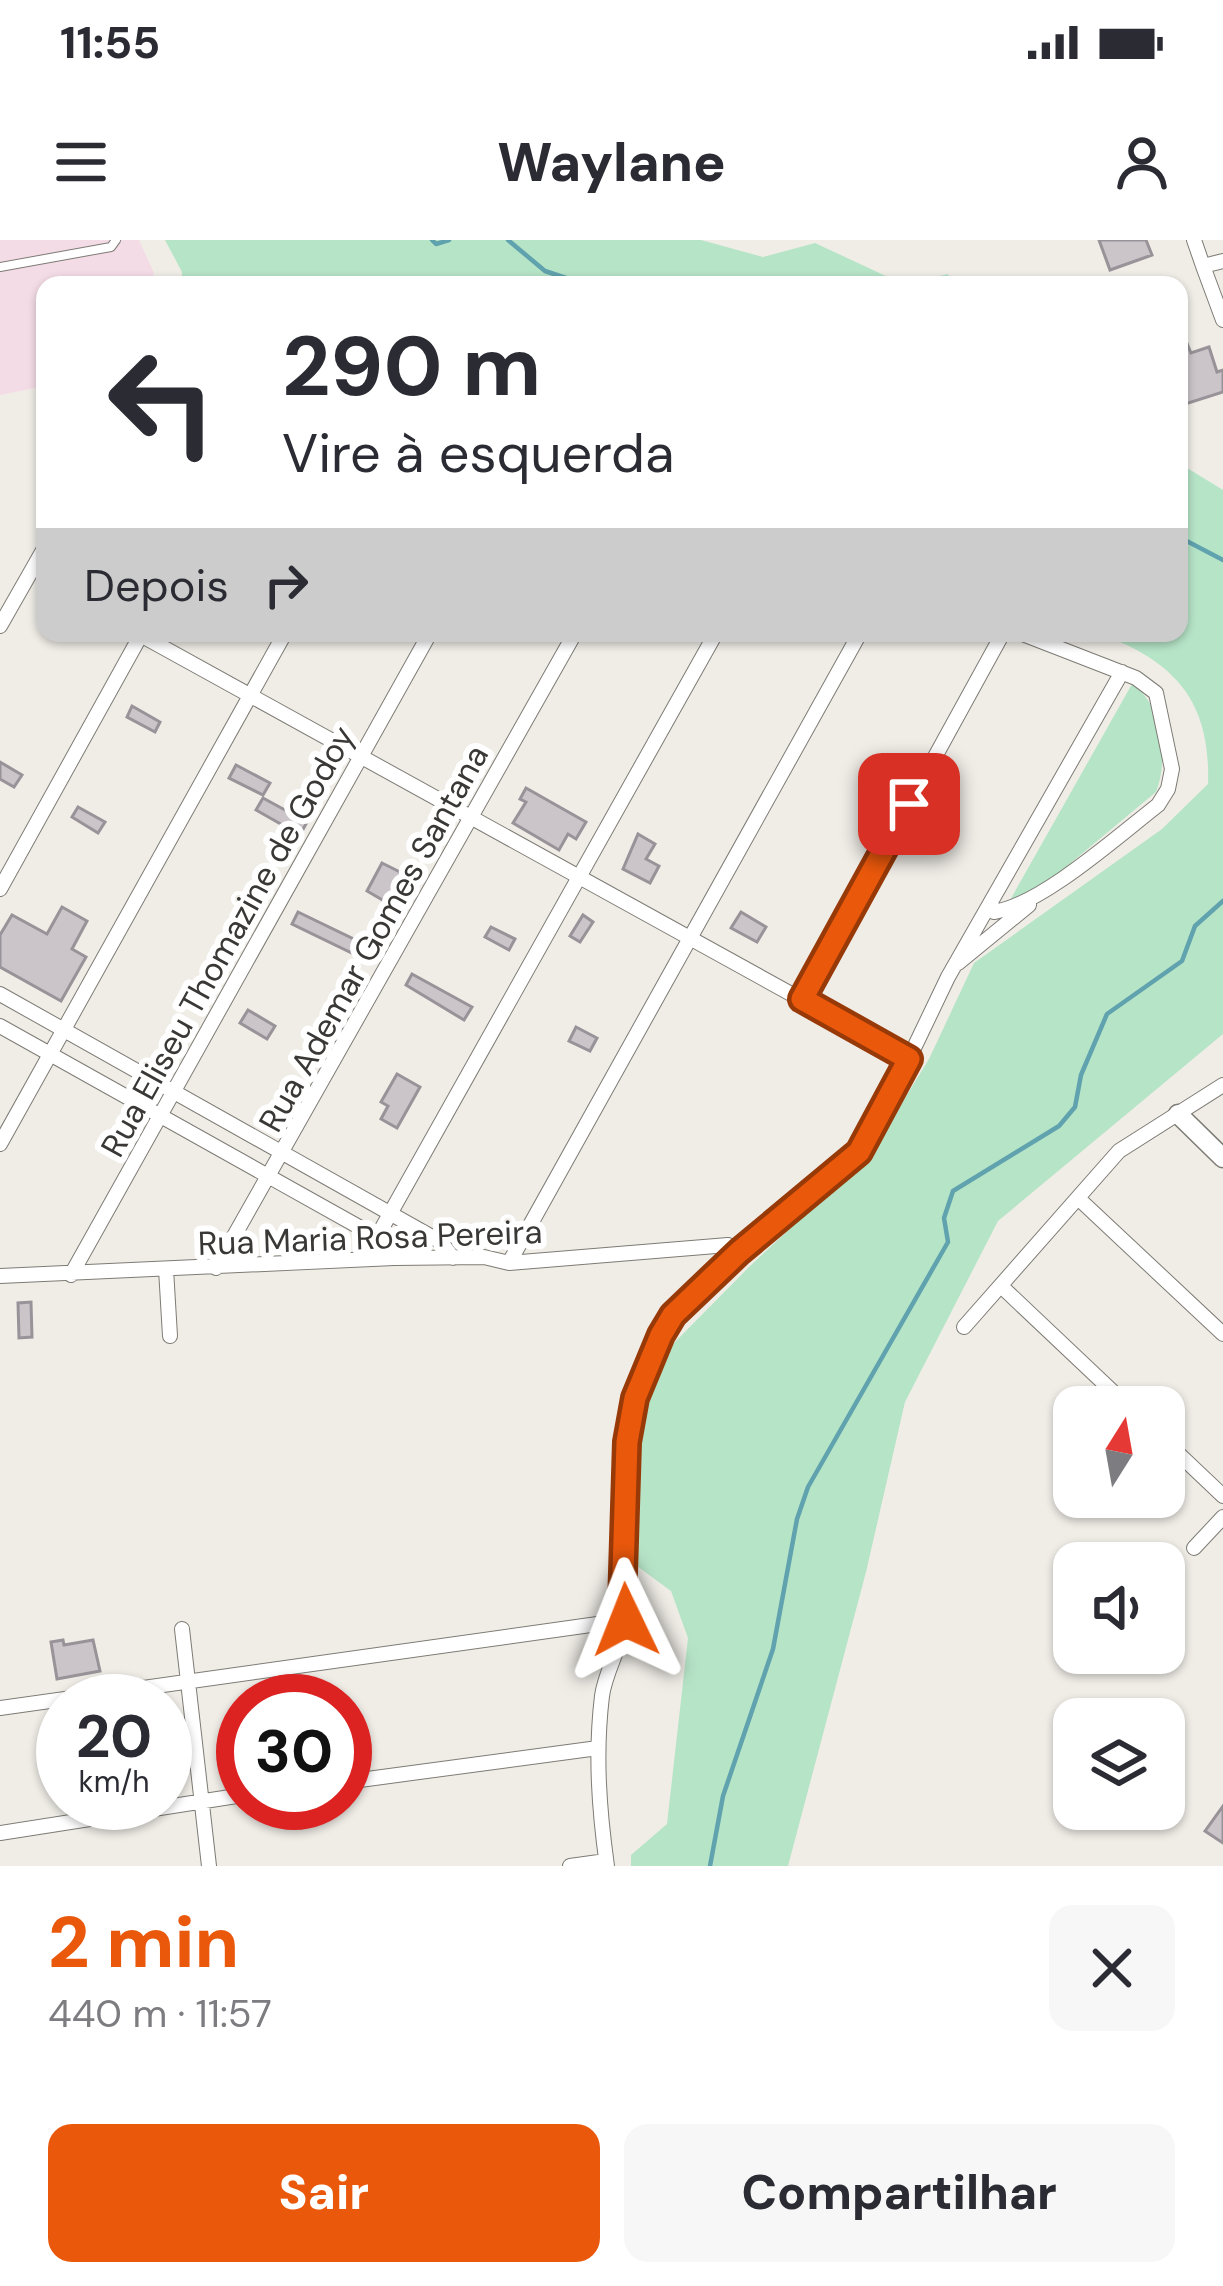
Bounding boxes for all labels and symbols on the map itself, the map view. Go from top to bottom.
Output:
street label: Rua Eliseu Thomazine de Godoy [91,718,364,1164]
street label: Rua Ademar Gomes Santana [249,737,498,1139]
pin [858,753,960,855]
street label: Rua Maria Rosa Pereira [197,1210,543,1265]
north arrow [1053,1386,1185,1518]
position arrow [563,1557,689,1683]
speed limit sign: 30 [216,1674,372,1830]

